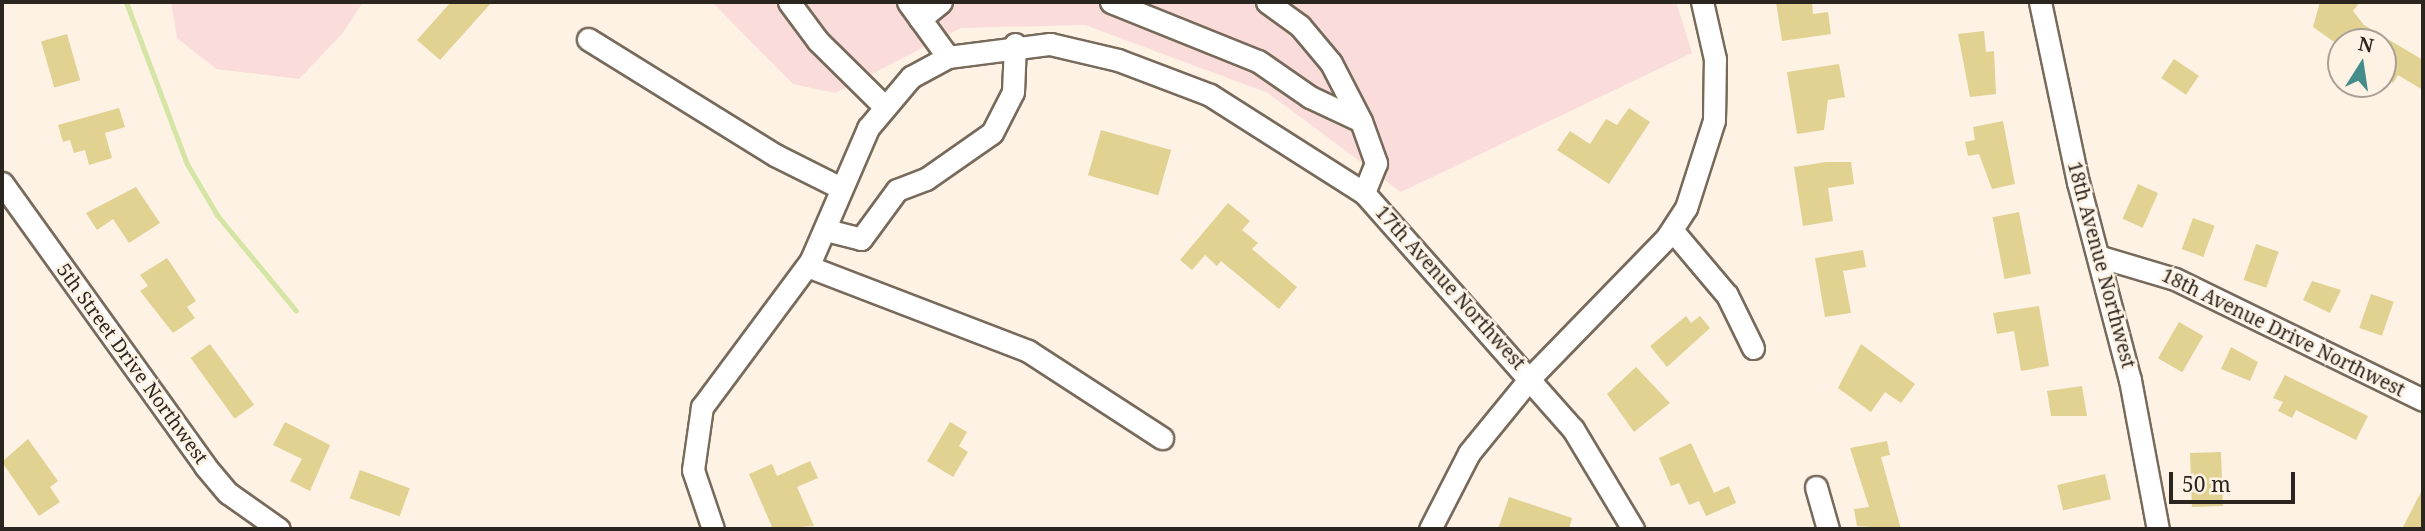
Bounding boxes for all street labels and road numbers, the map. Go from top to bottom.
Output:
street label: 18th Avenue Northwest [2062,159,2140,371]
street label: 17th Avenue Northwest [1370,201,1530,375]
street label: 5th Street Drive Northwest [52,259,212,469]
street label: 18th Avenue Drive Northwest [2158,264,2408,402]

